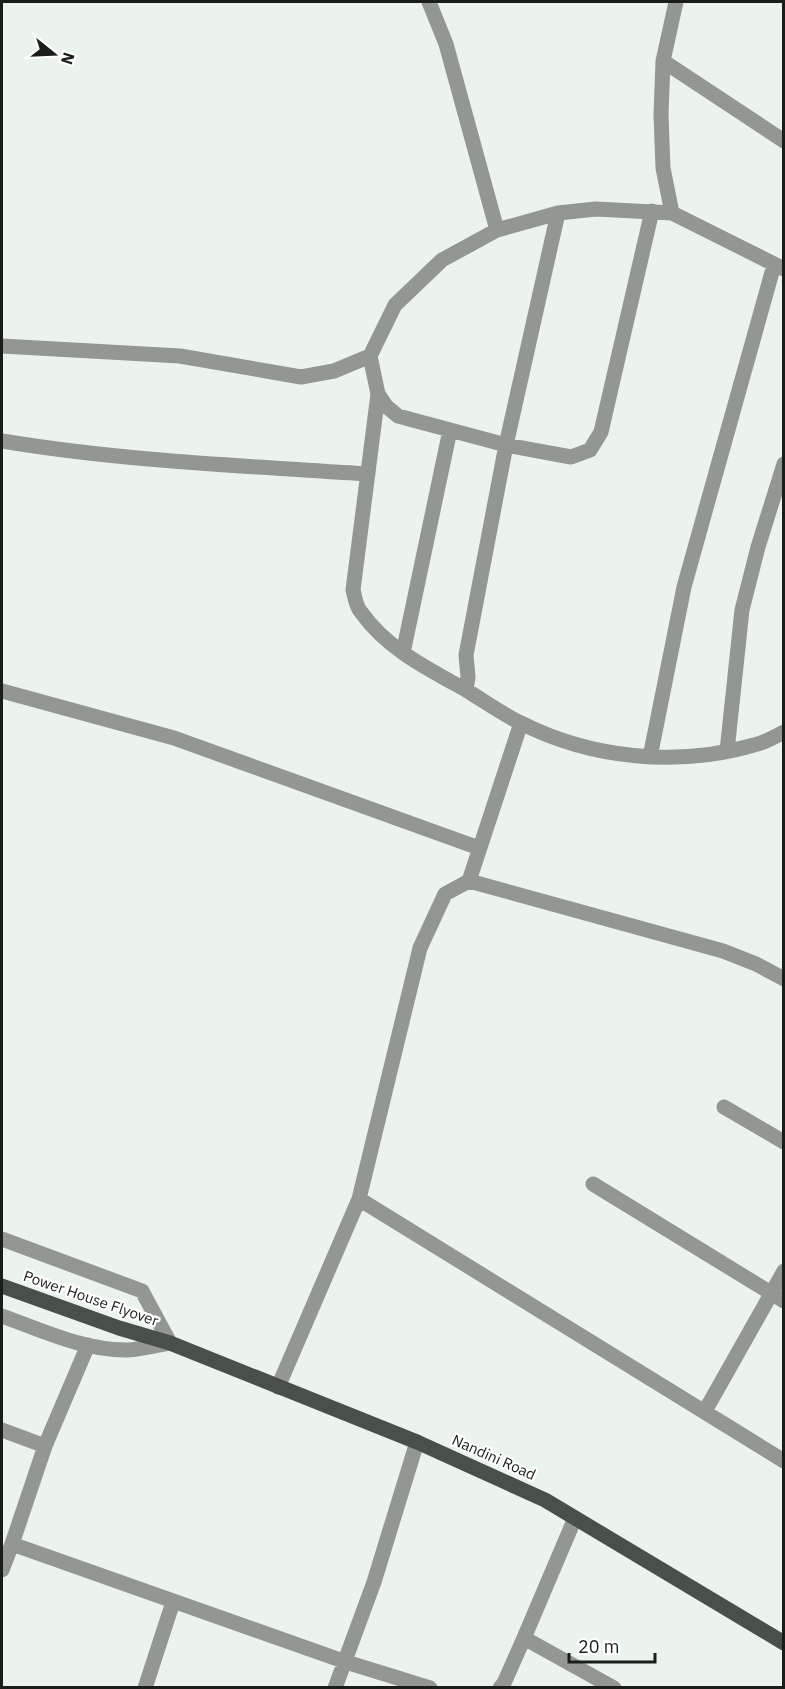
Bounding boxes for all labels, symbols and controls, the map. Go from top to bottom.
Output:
north arrow [24,24,84,84]
text: N [57,50,80,67]
street label: Power House Flyover [21,1266,161,1330]
street label: Nandini Road [449,1430,539,1484]
scale bar [569,1626,654,1664]
text: 20 m [578,1635,620,1658]

